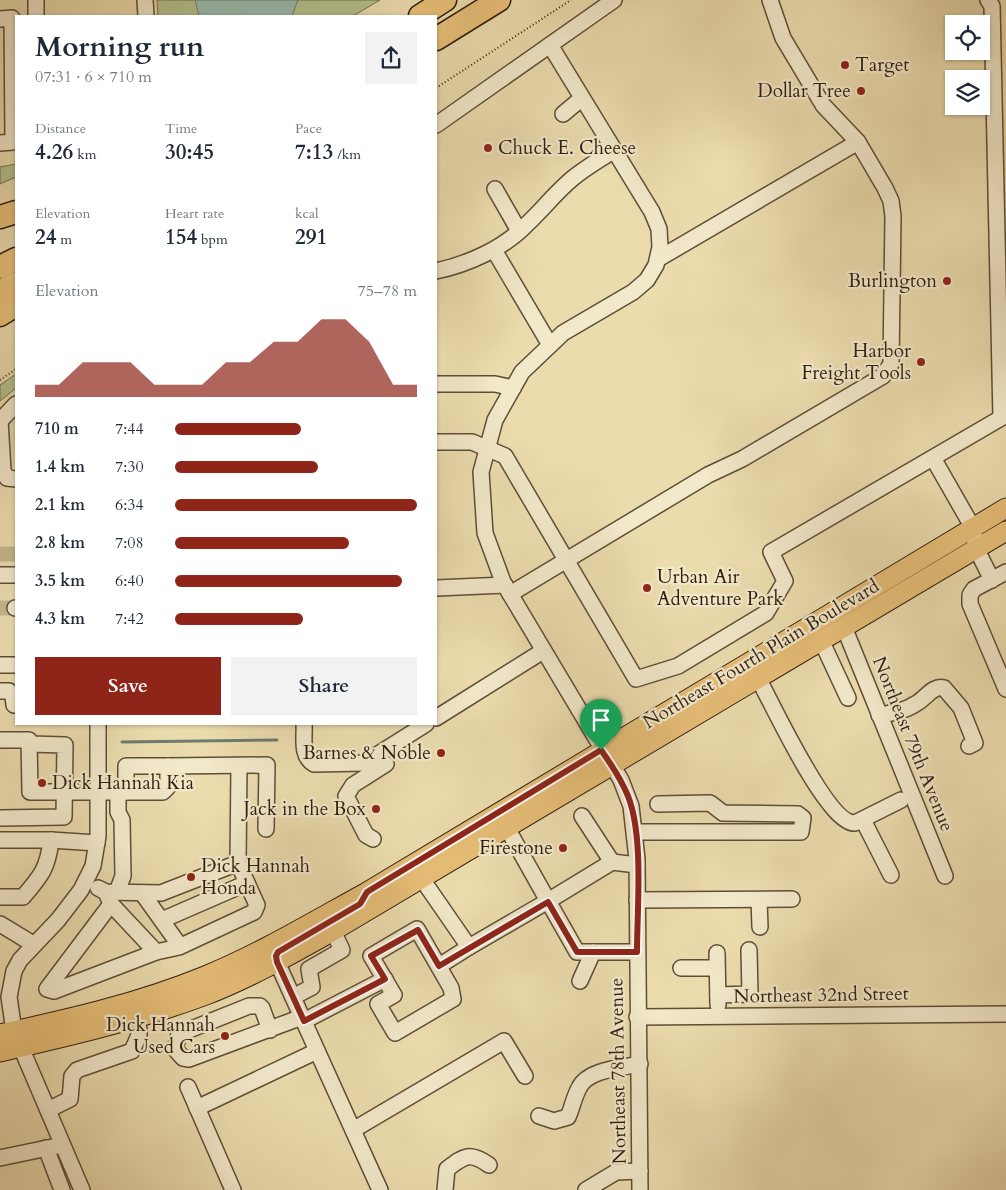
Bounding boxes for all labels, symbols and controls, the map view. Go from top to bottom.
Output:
map controls [945,15,990,115]
button: locate [945,15,990,60]
text: Morning run [35,28,204,66]
button: share [365,32,417,84]
place label: Target [855,52,909,78]
marker: Target [839,59,851,71]
text: 07:31 · 6 × 710 m [35,66,152,88]
button: layers [945,70,990,115]
place label: Dollar Tree [757,78,851,104]
marker: Dollar Tree [855,85,867,97]
text: Distance [35,119,86,138]
text: Time [165,119,197,138]
text: Pace [295,119,322,138]
place label: Chuck E. Cheese [498,135,636,161]
text: 4.26 [35,138,73,167]
text: 30:45 [165,138,214,167]
text: 7:13 [295,138,333,167]
marker: Chuck E. Cheese [482,142,494,154]
text: km [73,145,96,164]
text: /km [333,145,361,164]
text: Elevation [35,204,91,223]
text: Heart rate [165,204,224,223]
text: kcal [295,204,319,223]
text: 24 [35,223,57,252]
text: 154 [165,223,197,252]
text: 291 [295,223,327,252]
text: m [57,230,72,249]
text: bpm [197,230,228,249]
place label: Burlington [848,268,937,294]
marker: Burlington [941,275,953,287]
text: Elevation [35,280,99,302]
text: 75–78 m [358,280,417,302]
place label: Harbor Freight Tools [801,338,911,386]
marker: Harbor Freight Tools [915,356,927,368]
text: 710 m [35,418,79,440]
text: 7:44 [115,418,144,440]
text: 1.4 km [35,456,85,478]
text: 7:30 [115,456,144,478]
text: 2.1 km [35,494,85,516]
text: 6:34 [115,494,144,516]
text: 2.8 km [35,532,85,554]
text: 7:08 [115,532,144,554]
place label: Urban Air Adventure Park [657,564,784,612]
text: 3.5 km [35,570,85,592]
text: 6:40 [115,570,144,592]
street label: Northeast Fourth Plain Boulevard [638,573,884,735]
marker: Urban Air Adventure Park [641,582,653,594]
text: 4.3 km [35,608,85,630]
text: 7:42 [115,608,144,630]
street label: Northeast 79th Avenue [866,653,960,835]
button: Save [35,657,221,715]
button: Share [231,657,417,715]
pin [580,699,622,750]
icon: arrive [587,706,615,734]
place label: Barnes & Noble [303,740,431,766]
marker: Barnes & Noble [435,747,447,759]
place label: Dick Hannah Kia [52,770,194,796]
marker: Dick Hannah Kia [36,777,48,789]
place label: Jack in the Box [240,796,367,822]
marker: Jack in the Box [370,803,382,815]
place label: Firestone [479,835,553,861]
marker: Firestone [557,842,569,854]
place label: Dick Hannah Honda [201,853,311,901]
marker: Dick Hannah Honda [185,871,197,883]
street label: Northeast 78th Avenue [603,977,633,1165]
street label: Northeast 32nd Street [733,980,909,1010]
place label: Dick Hannah Used Cars [106,1012,216,1060]
marker: Dick Hannah Used Cars [219,1030,231,1042]

